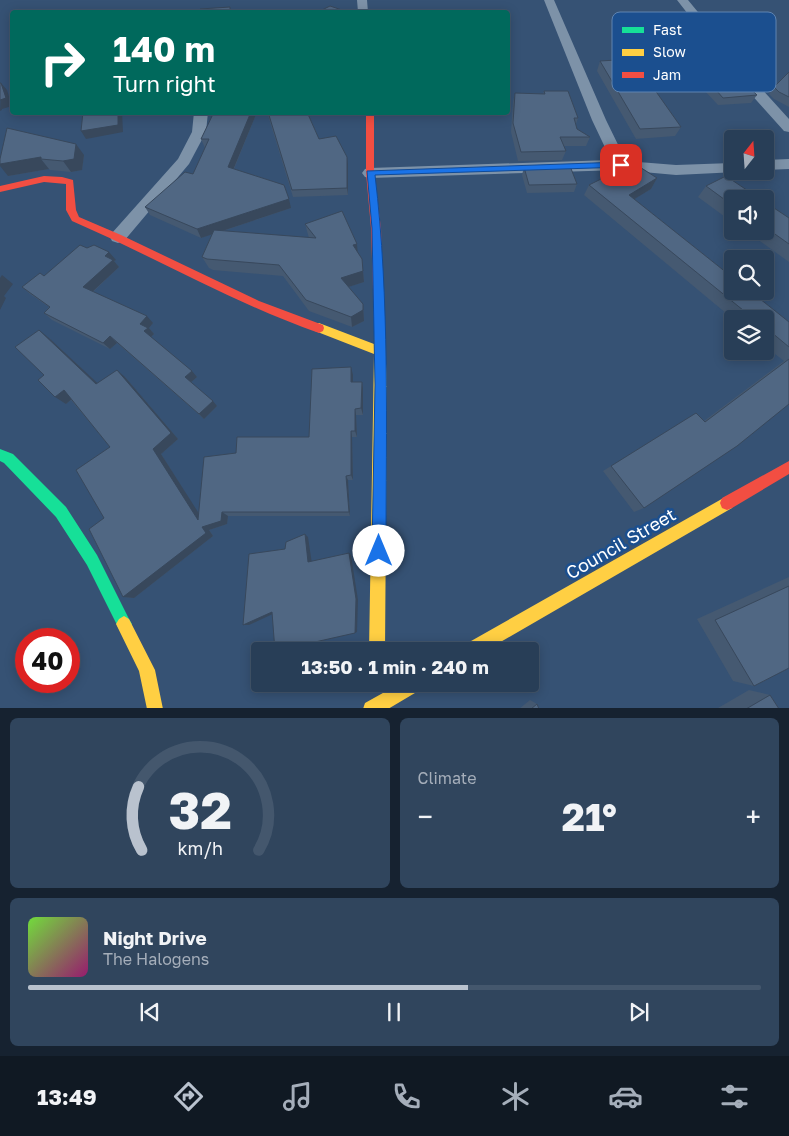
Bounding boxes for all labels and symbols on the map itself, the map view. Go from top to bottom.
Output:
legend [612,12,776,92]
text: Fast [653,21,682,38]
text: Slow [653,43,686,60]
text: Jam [653,66,681,83]
north arrow [724,130,774,180]
pin [600,144,642,186]
street label: Council Street [562,503,679,583]
position arrow [352,524,404,576]
speed limit sign: 40 [15,628,80,693]

